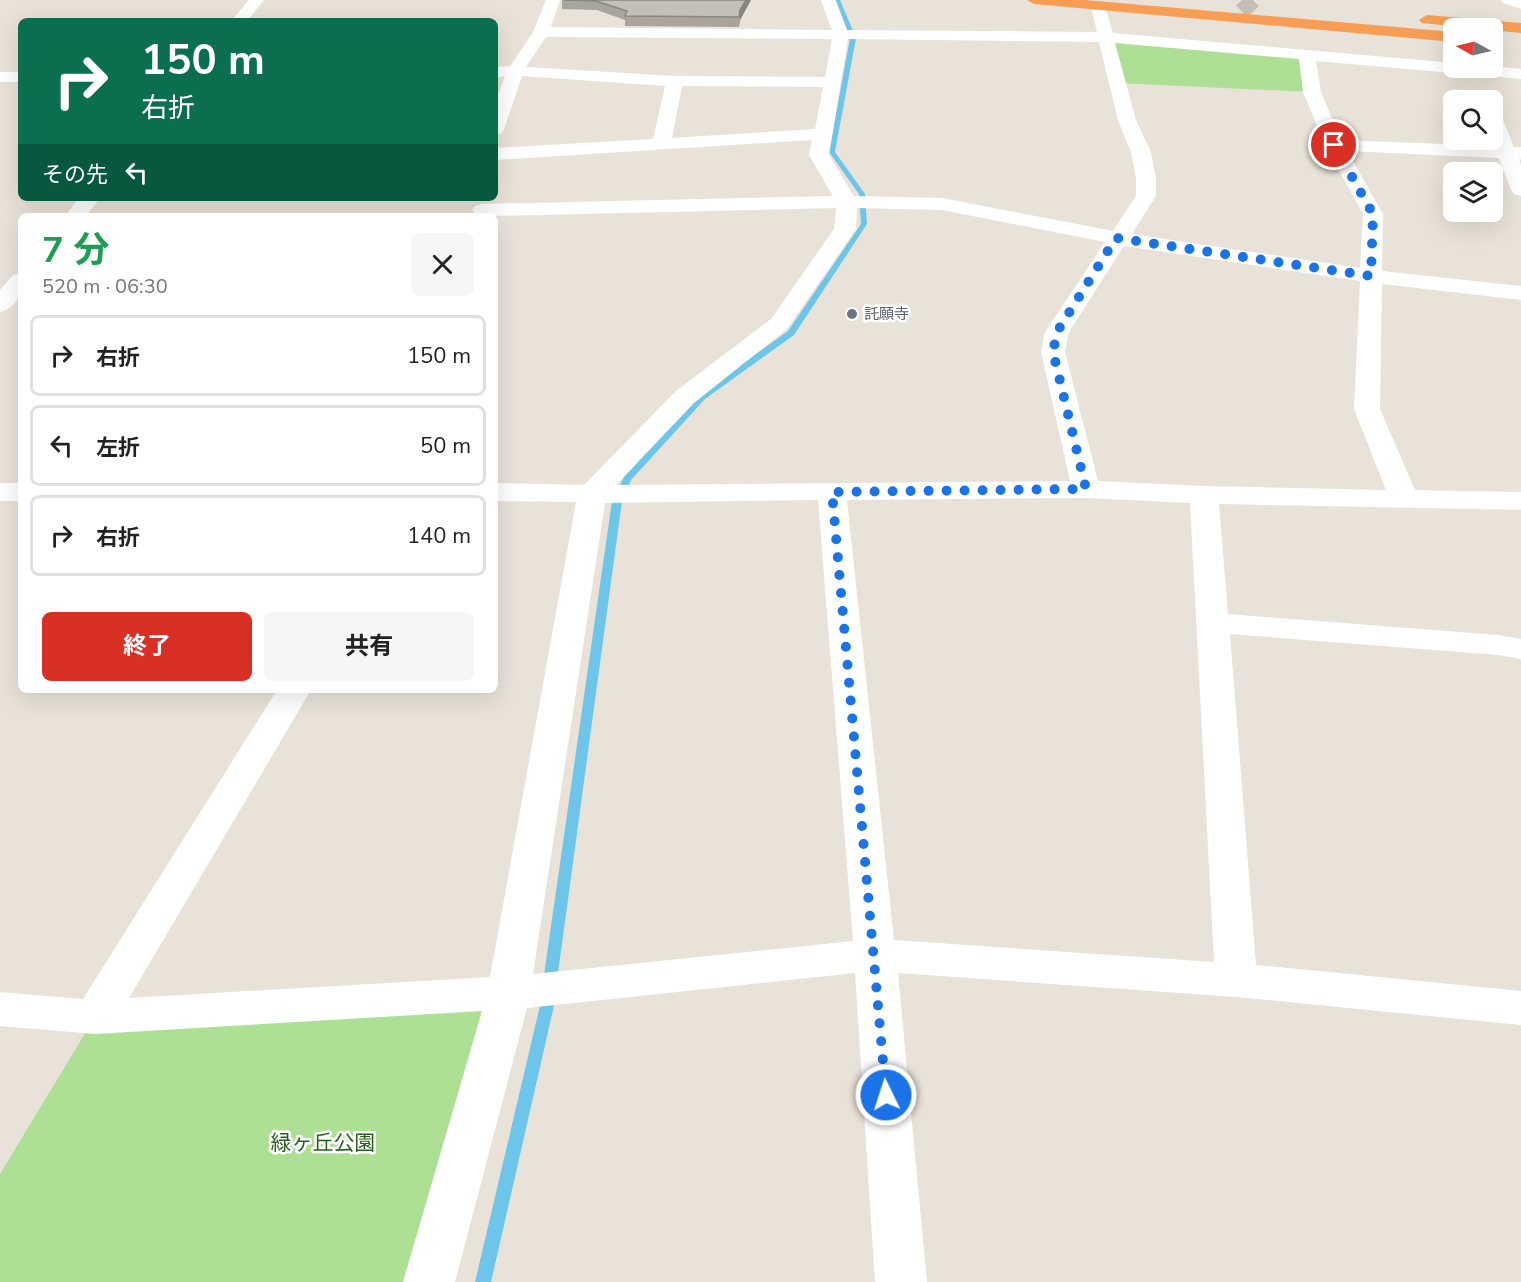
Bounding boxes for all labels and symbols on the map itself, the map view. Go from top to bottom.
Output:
north arrow [1443,18,1503,78]
pin [1308,119,1359,170]
place label: 託願寺 [864,304,909,324]
marker: 託願寺 [845,307,859,321]
position arrow [854,1063,918,1127]
park label: 緑ヶ丘公園 [271,1129,376,1157]

